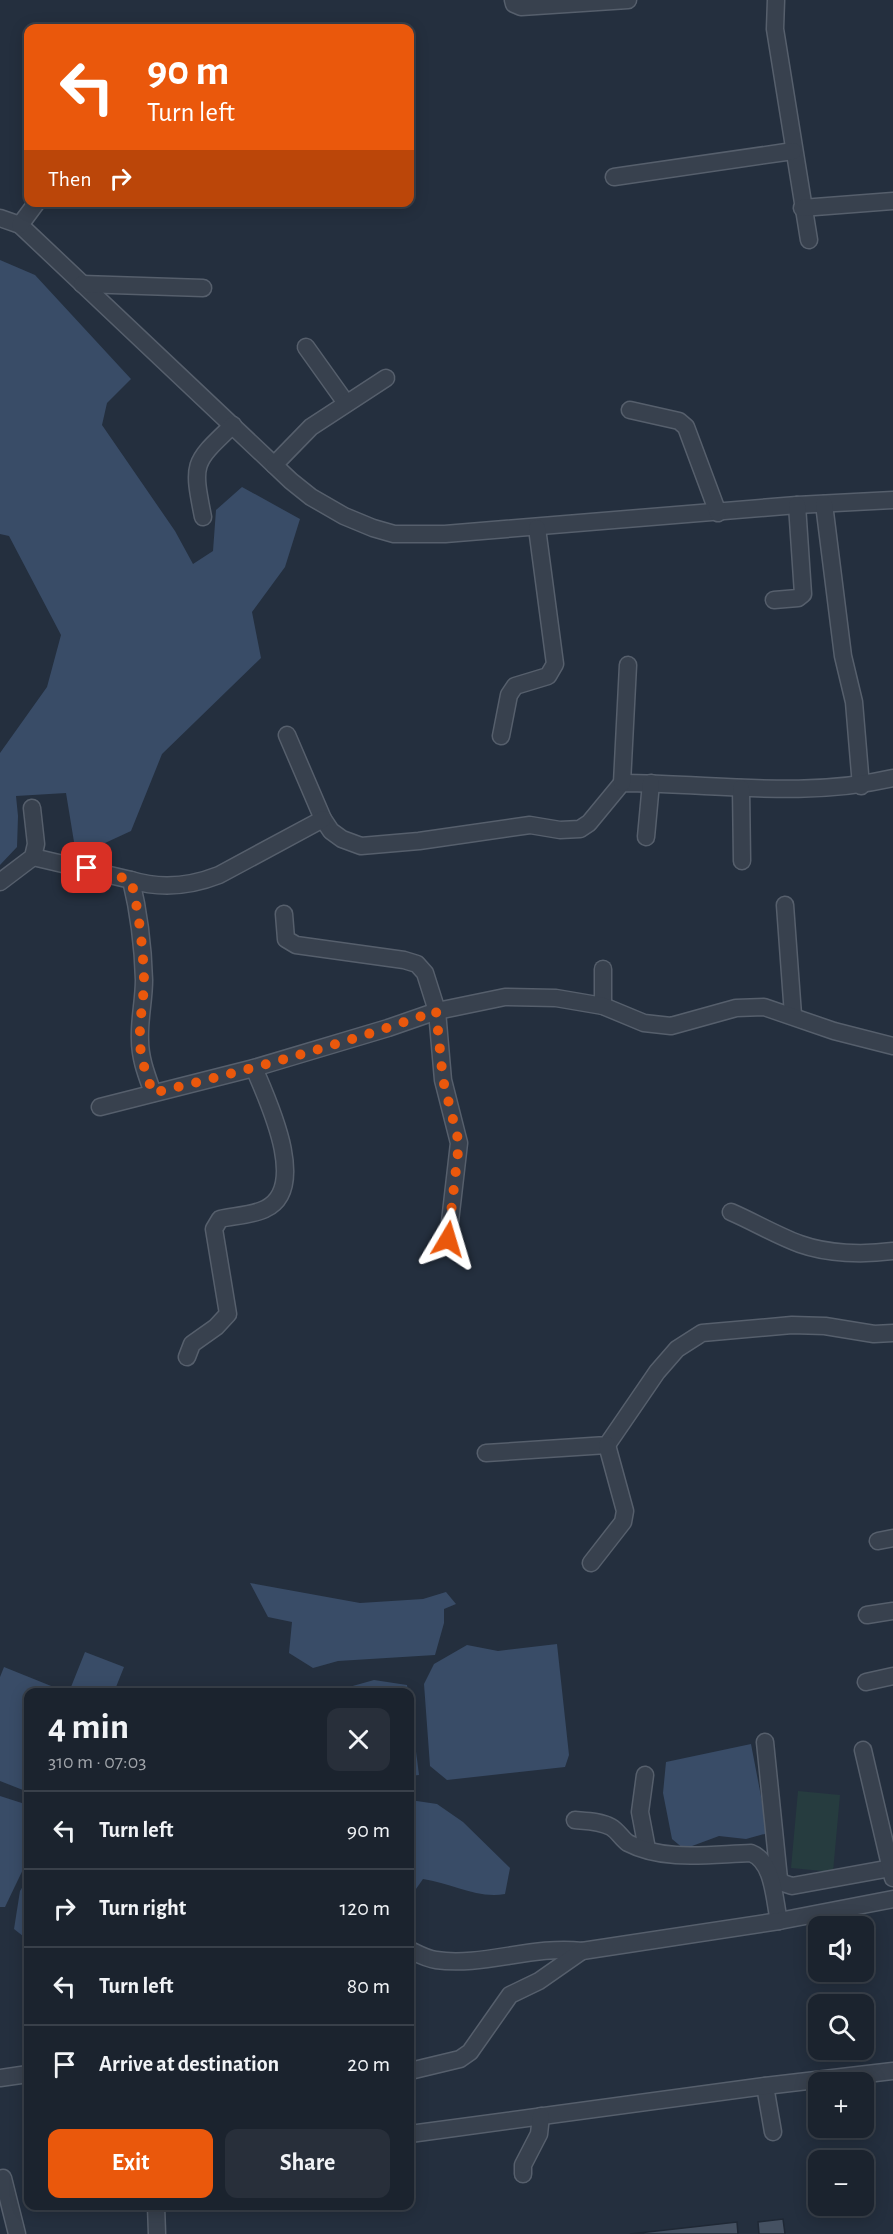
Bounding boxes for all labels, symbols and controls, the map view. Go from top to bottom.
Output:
icon: left [48,48,126,126]
text: 90 m [147,50,229,92]
text: Turn left [147,99,235,126]
icon: right [104,162,137,195]
text: Then [48,168,92,190]
pin [61,842,112,893]
icon: arrive [70,851,103,884]
position arrow [416,1207,480,1271]
button: close [327,1708,390,1771]
text: 4 min [48,1709,129,1745]
text: 310 m · 07:03 [48,1752,146,1772]
icon: left [48,1814,81,1847]
text: Turn left [99,1819,173,1841]
text: 90 m [347,1819,390,1841]
icon: right [48,1892,81,1925]
text: Turn right [99,1897,186,1919]
text: 120 m [340,1897,390,1919]
map controls [808,1916,874,2216]
button: sound [808,1916,874,1982]
icon: left [48,1970,81,2003]
text: Turn left [99,1975,173,1997]
text: 80 m [347,1975,390,1997]
button: search [808,1994,874,2060]
icon: arrive [48,2048,81,2081]
text: Arrive at destination [99,2053,279,2075]
text: 20 m [347,2053,390,2075]
button: + [808,2072,874,2138]
button: Exit [48,2129,213,2198]
button: Share [225,2129,390,2198]
button: − [808,2150,874,2216]

